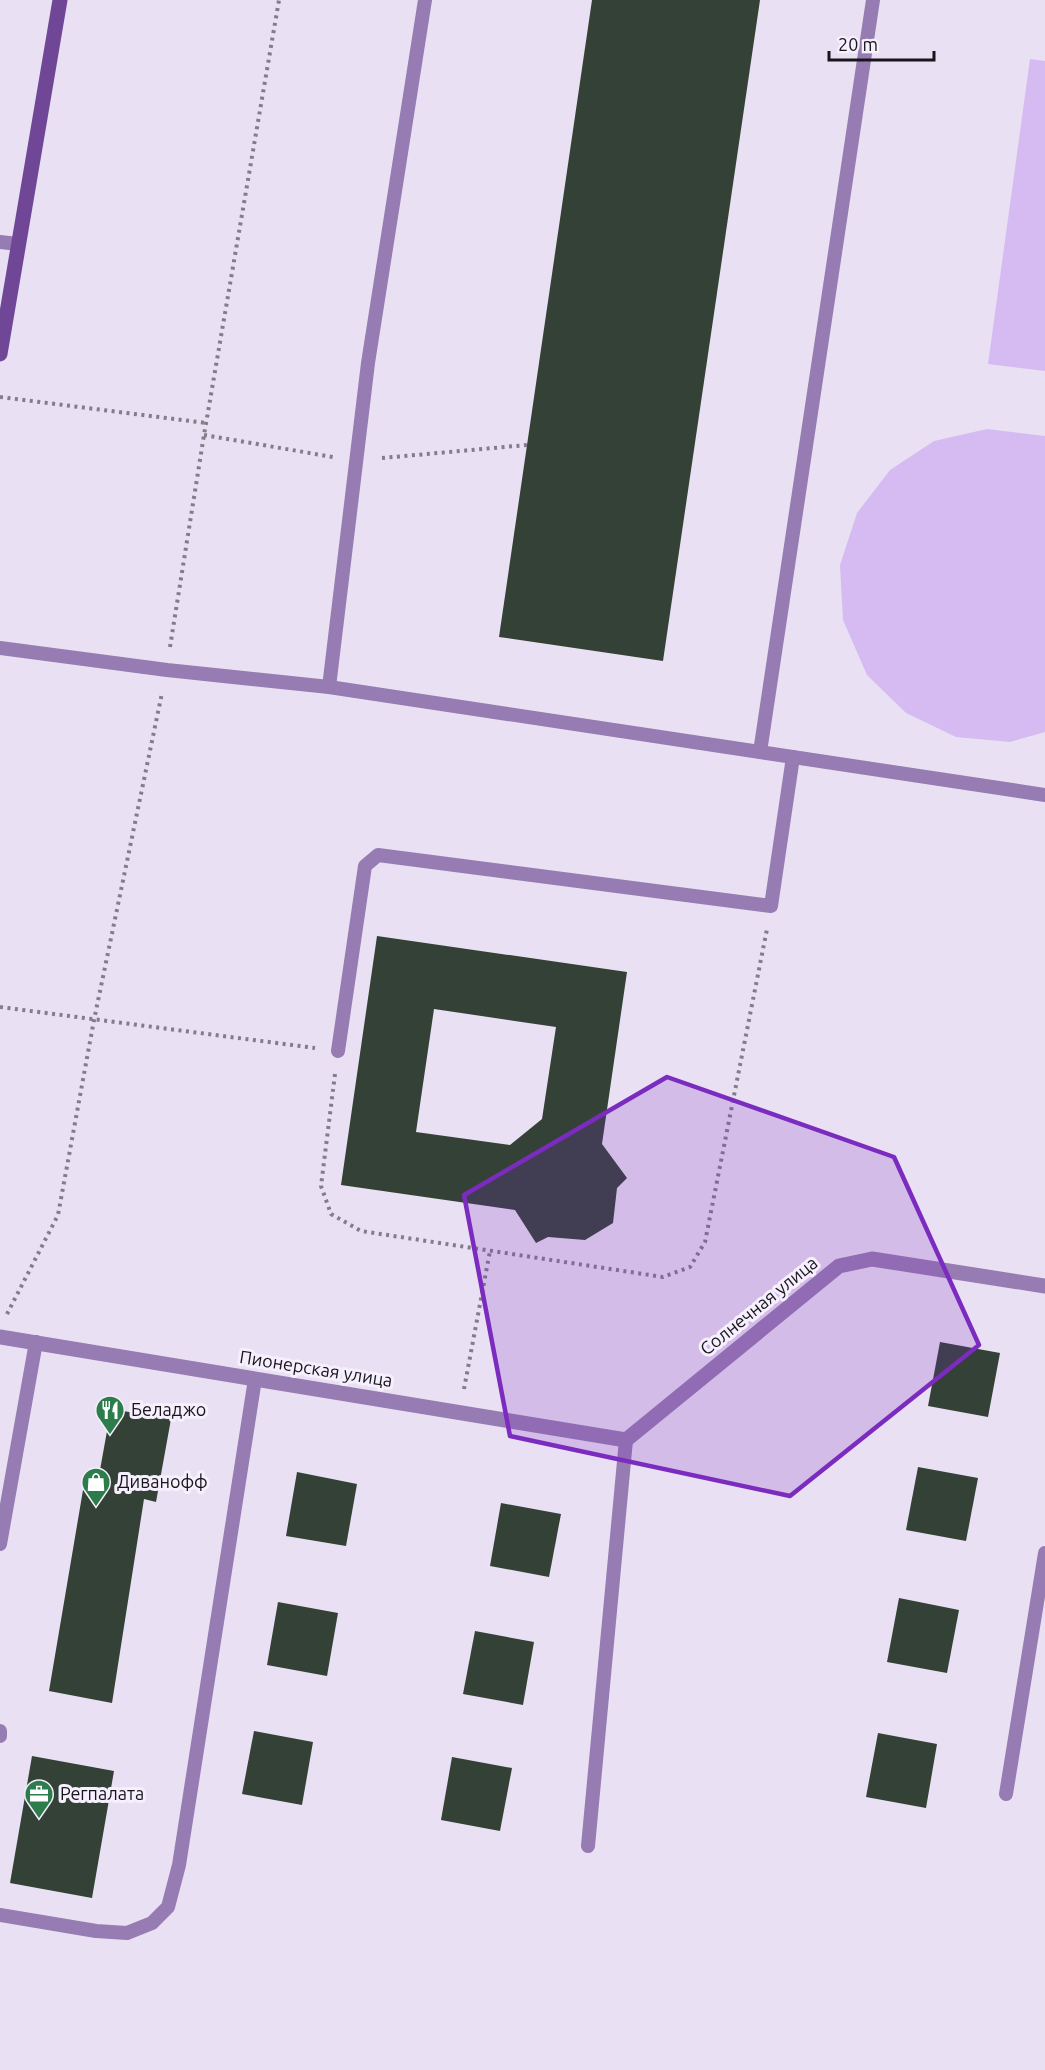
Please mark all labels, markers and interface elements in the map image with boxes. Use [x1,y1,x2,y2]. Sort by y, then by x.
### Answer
scale bar [829,24,934,62]
text: 20 m [838,34,878,54]
street label: Солнечная улица [696,1252,821,1359]
street label: Пионерская улица [238,1346,394,1390]
restaurant icon: Беладжо [94,1394,126,1436]
place label: Беладжо [131,1399,206,1419]
shop icon: Диванофф [80,1466,112,1508]
place label: Диванофф [117,1471,208,1491]
office icon: Регпалата [23,1778,55,1820]
place label: Регпалата [60,1783,144,1803]

